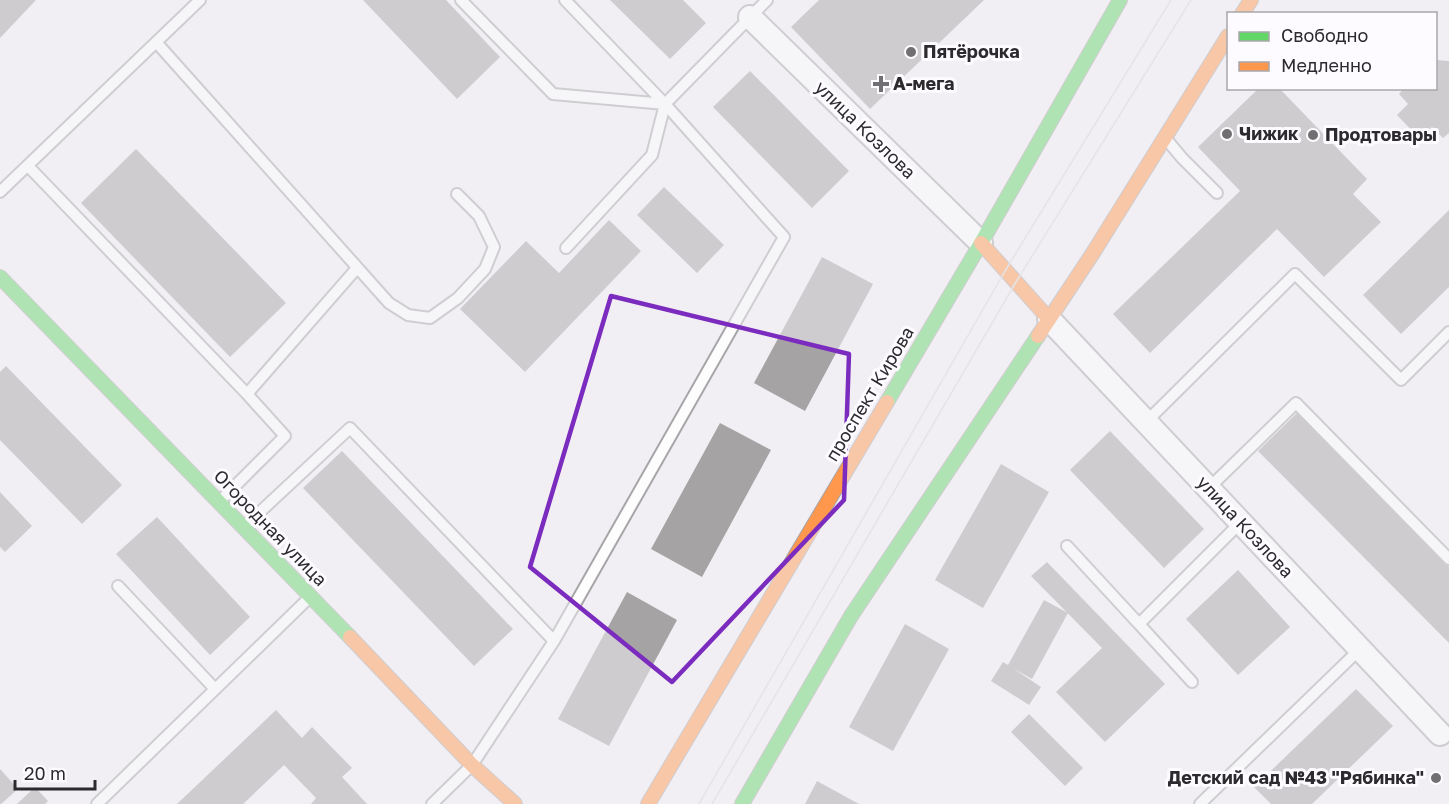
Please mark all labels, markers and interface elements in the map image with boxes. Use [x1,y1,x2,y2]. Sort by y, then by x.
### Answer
legend [1227,12,1437,90]
text: Свободно [1281,24,1368,46]
place label: Пятёрочка [923,40,1020,62]
marker: Пятёрочка [904,45,918,59]
text: Медленно [1281,54,1372,76]
place label: А-мега [893,72,954,94]
street label: улица Козлова [811,76,921,183]
marker: А-мега [874,77,888,91]
place label: Чижик [1239,122,1299,144]
place label: Продтовары [1325,123,1437,145]
marker: Чижик [1220,127,1234,141]
marker: Продтовары [1306,128,1320,142]
street label: проспект Кирова [820,322,918,465]
street label: Огородная улица [210,464,332,590]
street label: улица Козлова [1193,471,1299,582]
scale bar [15,753,94,791]
text: 20 m [24,762,66,784]
place label: Детский сад №43 "Рябинка" [1168,766,1424,788]
marker: Детский сад №43 "Рябинка" [1429,771,1443,785]

